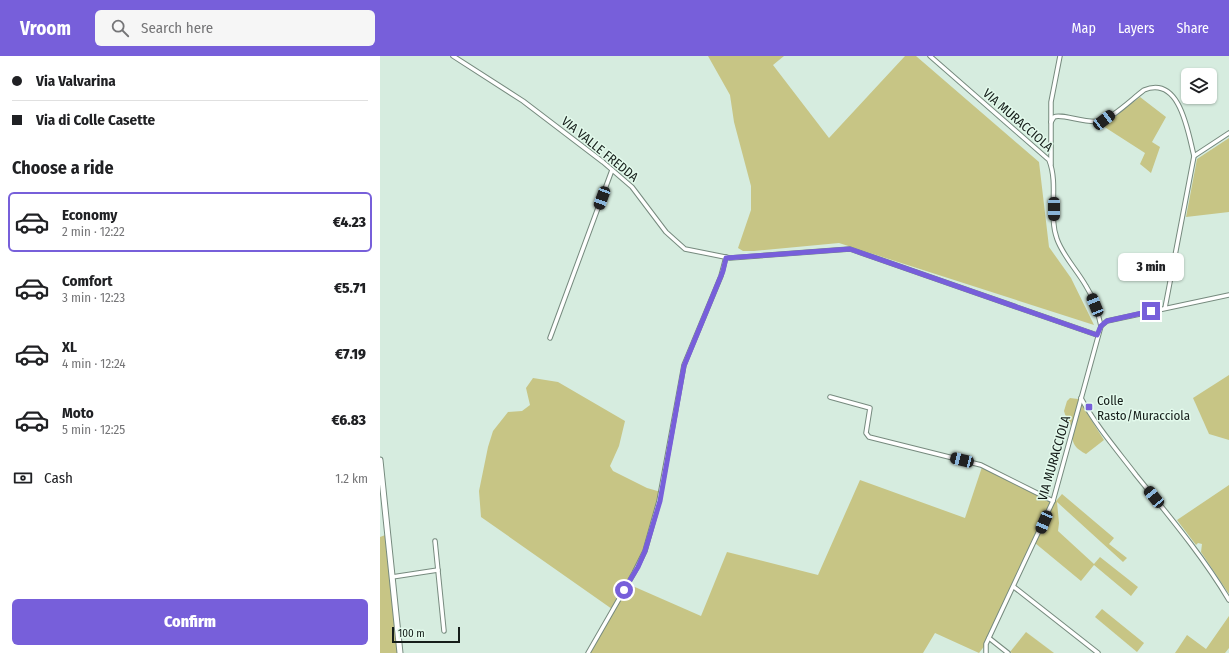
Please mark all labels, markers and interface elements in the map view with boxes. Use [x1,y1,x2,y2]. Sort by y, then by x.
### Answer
search box [95,10,375,46]
text: Vroom [20,17,71,40]
icon: search [109,17,131,39]
text: Search here [141,19,213,37]
text: Map [1072,20,1096,37]
text: Layers [1118,20,1154,37]
text: Share [1176,20,1209,37]
map controls [1181,68,1217,104]
button: layers [1181,68,1217,104]
text: Via Valvarina [36,72,116,90]
street label: VIA MURACCIOLA [980,86,1056,155]
car [1091,108,1117,132]
text: Via di Colle Casette [36,111,155,129]
street label: VIA VALLE FREDDA [559,113,642,185]
text: Choose a ride [12,157,114,179]
car [592,185,612,211]
car [1048,197,1060,221]
icon: car [14,204,50,240]
text: Economy [62,206,117,224]
text: €4.23 [333,213,366,231]
text: 2 min · 12:22 [62,224,125,239]
callout: 3 min [1118,253,1184,281]
text: 3 min [1137,259,1165,274]
icon: car [14,270,50,306]
text: Comfort [62,272,113,290]
text: €5.71 [334,279,366,297]
text: 3 min · 12:23 [62,290,125,305]
car [1085,292,1105,318]
route end [1142,302,1160,320]
icon: car [14,336,50,372]
text: XL [62,338,77,356]
text: €7.19 [335,345,366,363]
text: 4 min · 12:24 [62,356,126,371]
place label: Colle Rasto/Muracciola [1097,393,1190,423]
icon: car [14,402,50,438]
marker: Colle Rasto/Muracciola [1084,402,1094,412]
text: Moto [62,404,94,422]
text: €6.83 [331,411,366,429]
street label: VIA MURACCIOLA [1035,414,1073,502]
text: 5 min · 12:25 [62,422,125,437]
car [949,451,975,469]
icon: cash [12,467,34,489]
text: Cash [44,469,73,487]
text: 1.2 km [335,471,368,486]
car [1142,484,1166,510]
car [1034,509,1054,535]
route start [615,581,633,599]
button: Confirm [12,599,368,645]
scale bar [392,625,460,644]
text: 100 m [398,627,425,640]

